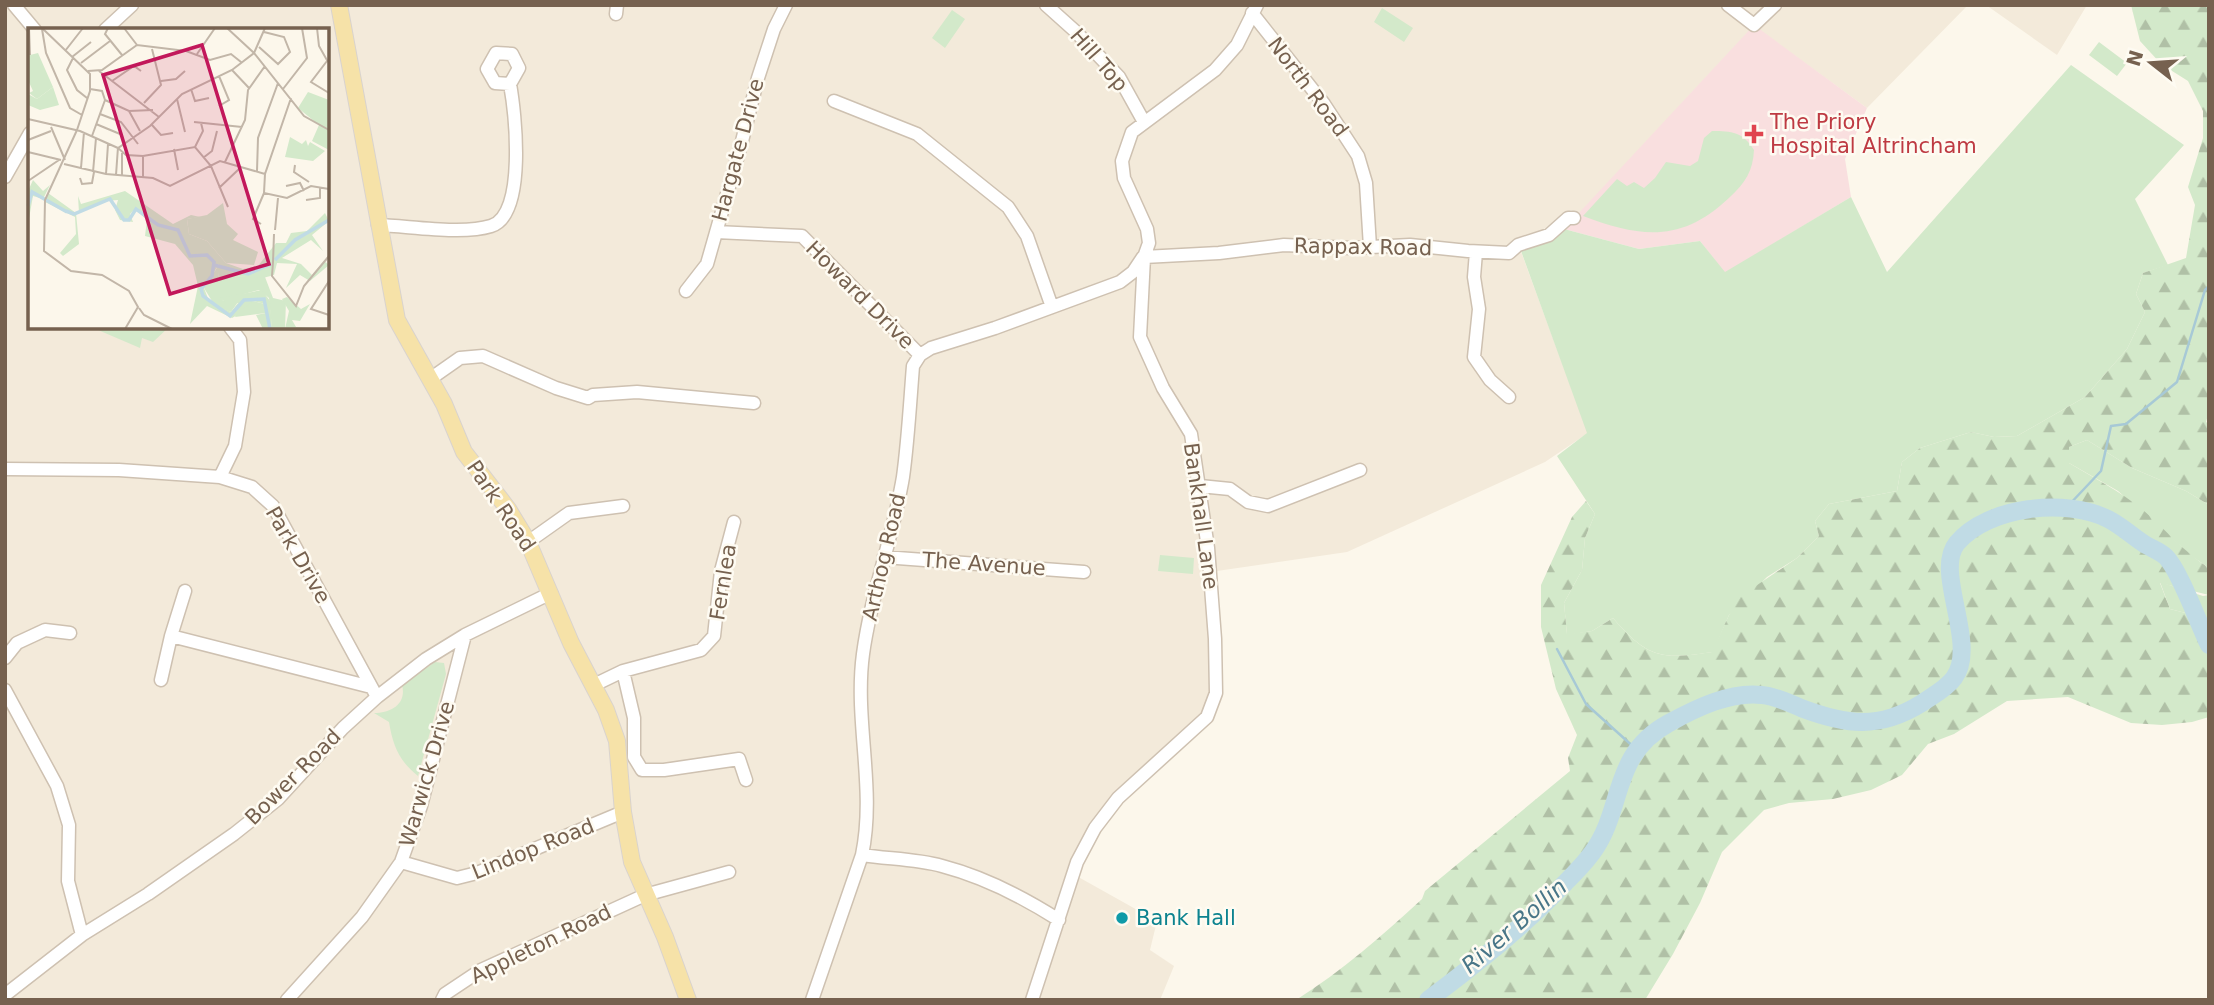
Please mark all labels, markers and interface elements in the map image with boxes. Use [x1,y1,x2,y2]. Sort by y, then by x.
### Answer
street label: Hill Top [1065,24,1133,96]
inset map [28,28,329,329]
north arrow [2116,28,2186,98]
street label: North Road [1263,33,1353,141]
text: N [2122,47,2148,69]
street label: Hargate Drive [707,76,769,224]
place label: The Priory Hospital Altrincham [1769,110,1977,158]
marker: The Priory Hospital Altrincham [1744,124,1764,144]
street label: Rappax Road [1294,234,1432,260]
street label: Howard Drive [801,236,919,354]
street label: Bankhall Lane [1179,441,1223,591]
street label: Park Road [462,456,540,556]
street label: Arthog Road [858,491,910,623]
street label: Park Drive [261,502,335,608]
street label: Fernlea [705,542,741,622]
street label: The Avenue [920,548,1047,580]
street label: Warwick Drive [395,698,459,850]
street label: Bower Road [240,724,346,830]
street label: Lindop Road [468,814,598,884]
water label: River Bollin [1456,873,1572,979]
street label: Appleton Road [467,900,615,988]
place label: Bank Hall [1136,906,1236,930]
marker: Bank Hall [1114,910,1130,926]

